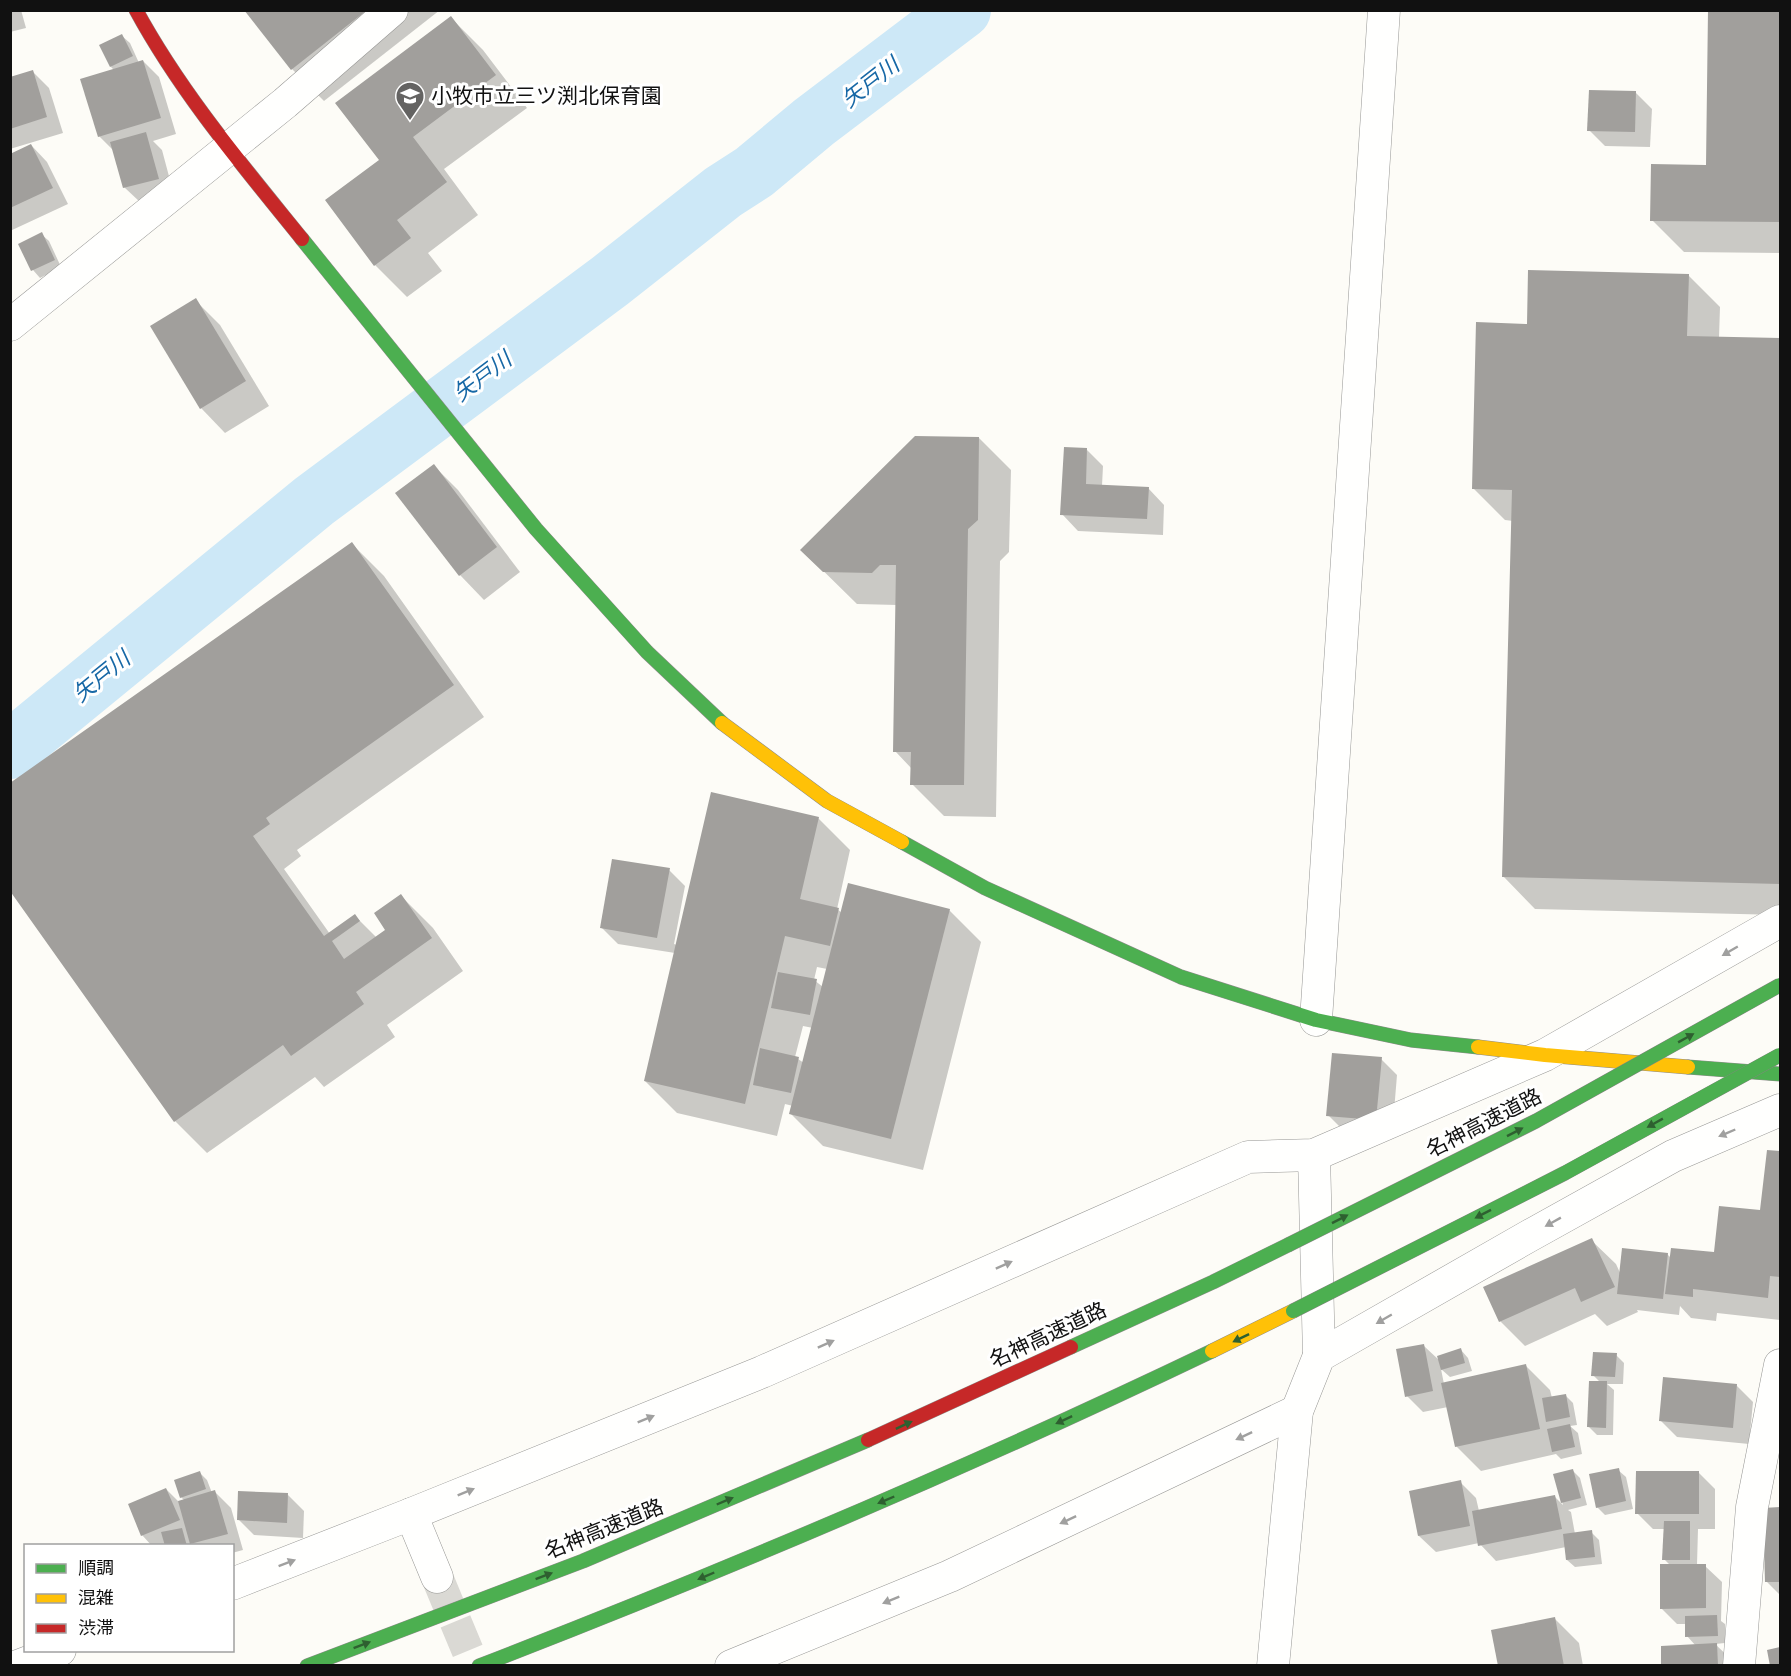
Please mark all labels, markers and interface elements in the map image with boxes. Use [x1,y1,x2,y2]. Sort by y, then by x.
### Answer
water label: 矢戸川 [835,49,906,113]
school or university icon: 小牧市立三ツ渕北保育園 [394,80,426,122]
place label: 小牧市立三ツ渕北保育園 [431,81,662,109]
water label: 矢戸川 [447,343,518,407]
water label: 矢戸川 [66,642,137,708]
one-way arrow [1722,945,1738,956]
one-way arrow [1678,1033,1695,1043]
street label: 名神高速道路 [1421,1081,1546,1163]
one-way arrow [1647,1118,1664,1128]
one-way arrow [1506,1127,1523,1136]
one-way arrow [1718,1129,1735,1138]
one-way arrow [1474,1209,1492,1219]
one-way arrow [1332,1214,1349,1224]
one-way arrow [1544,1217,1561,1227]
one-way arrow [996,1260,1013,1269]
street label: 名神高速道路 [985,1295,1111,1373]
one-way arrow [1376,1313,1392,1324]
one-way arrow [1232,1333,1249,1342]
one-way arrow [818,1339,835,1348]
one-way arrow [638,1414,656,1424]
one-way arrow [1055,1415,1072,1424]
one-way arrow [895,1420,912,1429]
one-way arrow [1236,1432,1253,1441]
one-way arrow [457,1487,475,1497]
street label: 名神高速道路 [540,1491,667,1565]
one-way arrow [877,1495,895,1505]
one-way arrow [716,1496,734,1506]
one-way arrow [1060,1515,1077,1524]
legend [24,1544,234,1652]
text: 順調 [78,1555,114,1579]
one-way arrow [278,1558,296,1567]
one-way arrow [536,1571,554,1581]
one-way arrow [698,1571,715,1580]
text: 混雑 [78,1585,114,1609]
one-way arrow [881,1595,899,1605]
text: 渋滞 [78,1615,114,1639]
one-way arrow [353,1640,371,1649]

